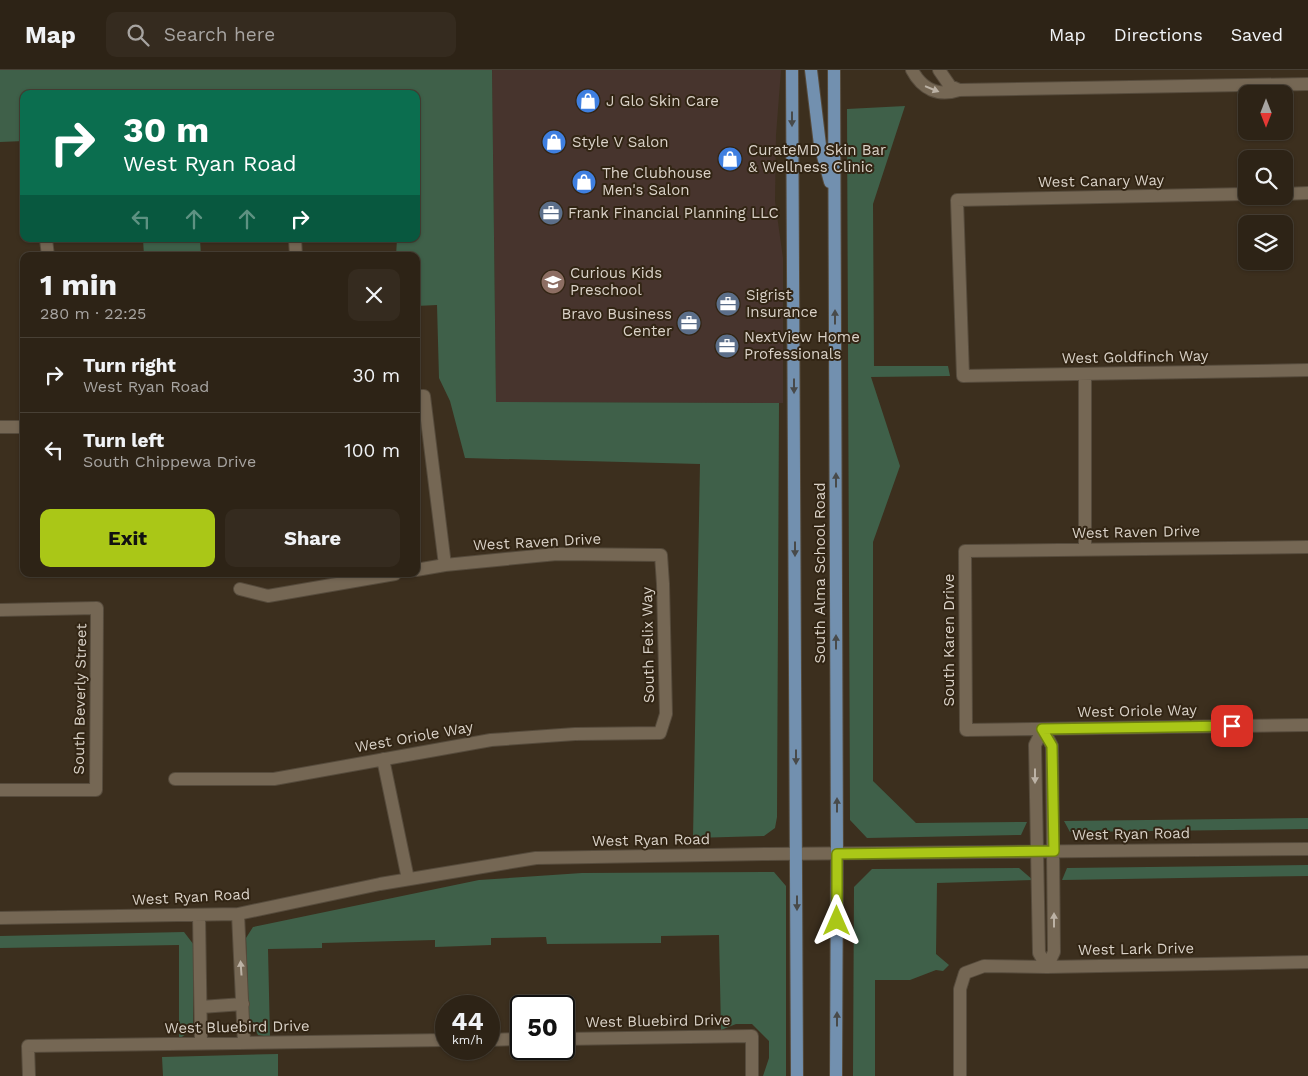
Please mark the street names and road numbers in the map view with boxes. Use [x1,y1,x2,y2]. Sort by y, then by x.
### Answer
street label: West Canary Way [1038,171,1165,191]
street label: West Goldfinch Way [1061,347,1209,367]
street label: South Alma School Road [811,482,829,664]
street label: West Raven Drive [1072,522,1200,542]
street label: West Raven Drive [472,530,602,554]
street label: South Karen Drive [940,574,958,706]
street label: South Felix Way [638,587,658,703]
street label: South Beverly Street [70,623,90,775]
street label: West Oriole Way [1077,701,1197,721]
street label: West Oriole Way [353,718,475,756]
street label: West Ryan Road [1072,824,1190,844]
street label: West Ryan Road [592,830,710,850]
street label: West Ryan Road [131,885,251,909]
street label: West Lark Drive [1078,939,1194,959]
street label: West Bluebird Drive [585,1011,731,1031]
street label: West Bluebird Drive [164,1017,310,1037]

